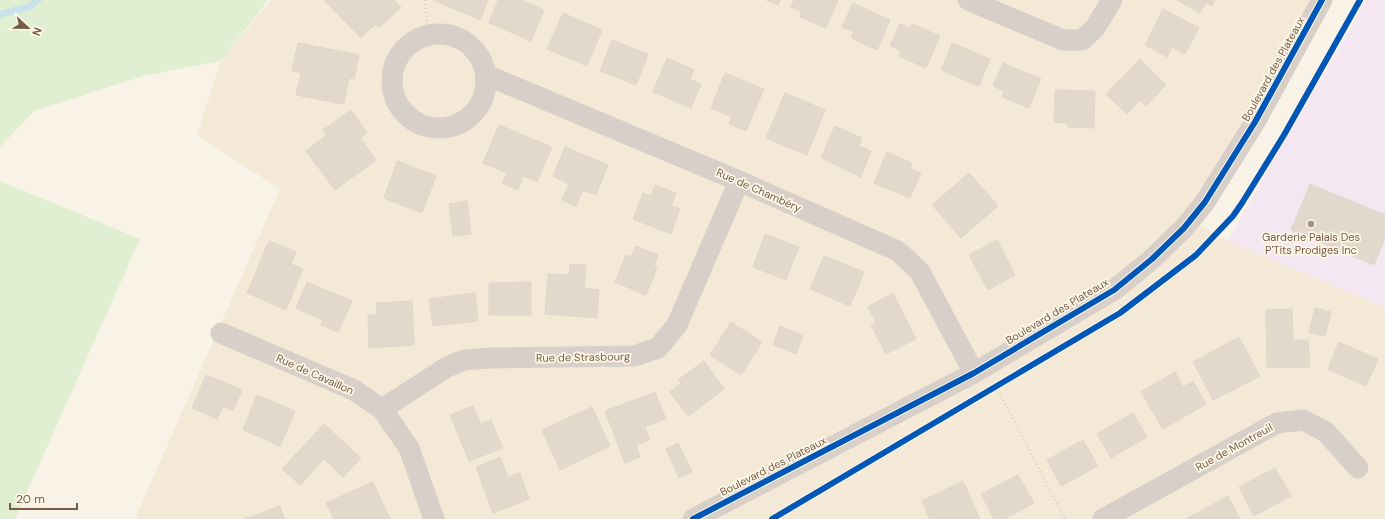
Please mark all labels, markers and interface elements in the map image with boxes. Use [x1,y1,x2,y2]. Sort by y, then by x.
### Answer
north arrow [8,8,48,48]
street label: Boulevard des Plateaux [1238,14,1308,124]
text: N [29,25,45,38]
street label: Rue de Chambéry [714,165,804,215]
marker: Garderie Palais Des P'Tits Prodiges Inc [1306,219,1316,229]
place label: Garderie Palais Des P'Tits Prodiges Inc [1262,230,1360,257]
street label: Boulevard des Plateaux [1003,274,1111,347]
street label: Rue de Strasbourg [536,349,630,365]
street label: Rue de Cavaillon [274,351,356,397]
street label: Rue de Montreuil [1193,420,1275,474]
street label: Boulevard des Plateaux [717,433,829,499]
scale bar [10,485,77,511]
text: 20 m [16,491,45,507]

